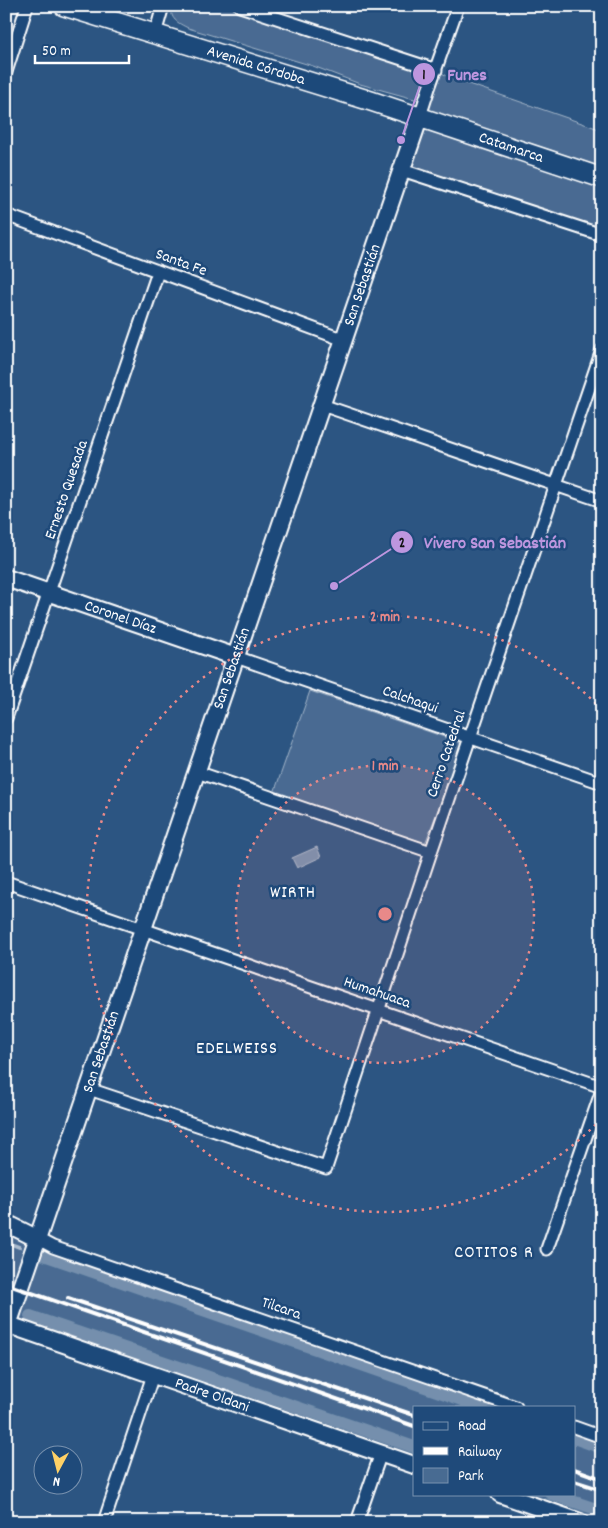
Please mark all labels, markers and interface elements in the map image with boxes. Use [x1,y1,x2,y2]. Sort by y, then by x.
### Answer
scale bar [35,32,129,64]
street label: Avenida Córdoba [204,39,308,92]
text: 50 m [42,41,71,63]
callout: Funes [412,58,496,91]
text: Funes [447,64,487,89]
text: 1 [422,65,426,87]
street label: Catamarca [476,126,547,169]
street label: San Sebastián [338,241,387,329]
street label: Santa Fe [152,243,210,283]
street label: Ernesto Quesada [39,437,95,543]
callout: Vivero San Sebastián [389,525,576,558]
text: Vivero San Sebastián [424,532,566,557]
text: 2 [399,533,405,555]
street label: Coronel Díaz [81,594,160,640]
text: 2 min [370,607,400,629]
street label: San Sebastián [207,624,256,712]
street label: Calchaqui [379,680,441,720]
street label: Cerro Catedral [421,707,473,801]
text: 1 min [372,756,398,778]
district label: WIRTH [270,881,316,906]
centre of rings [376,905,394,923]
street label: Humahuaca [341,971,414,1015]
street label: San Sebastián [77,1008,126,1096]
district label: EDELWEISS [196,1037,278,1062]
district label: COTITOS R [454,1241,534,1266]
street label: Tilcara [258,1292,304,1327]
street label: Padre Oldani [172,1372,252,1419]
legend [413,1406,576,1496]
text: Road [458,1416,486,1438]
text: Railway [458,1442,502,1464]
north arrow [32,1446,82,1496]
text: Park [458,1466,484,1488]
text: N [52,1471,61,1491]

